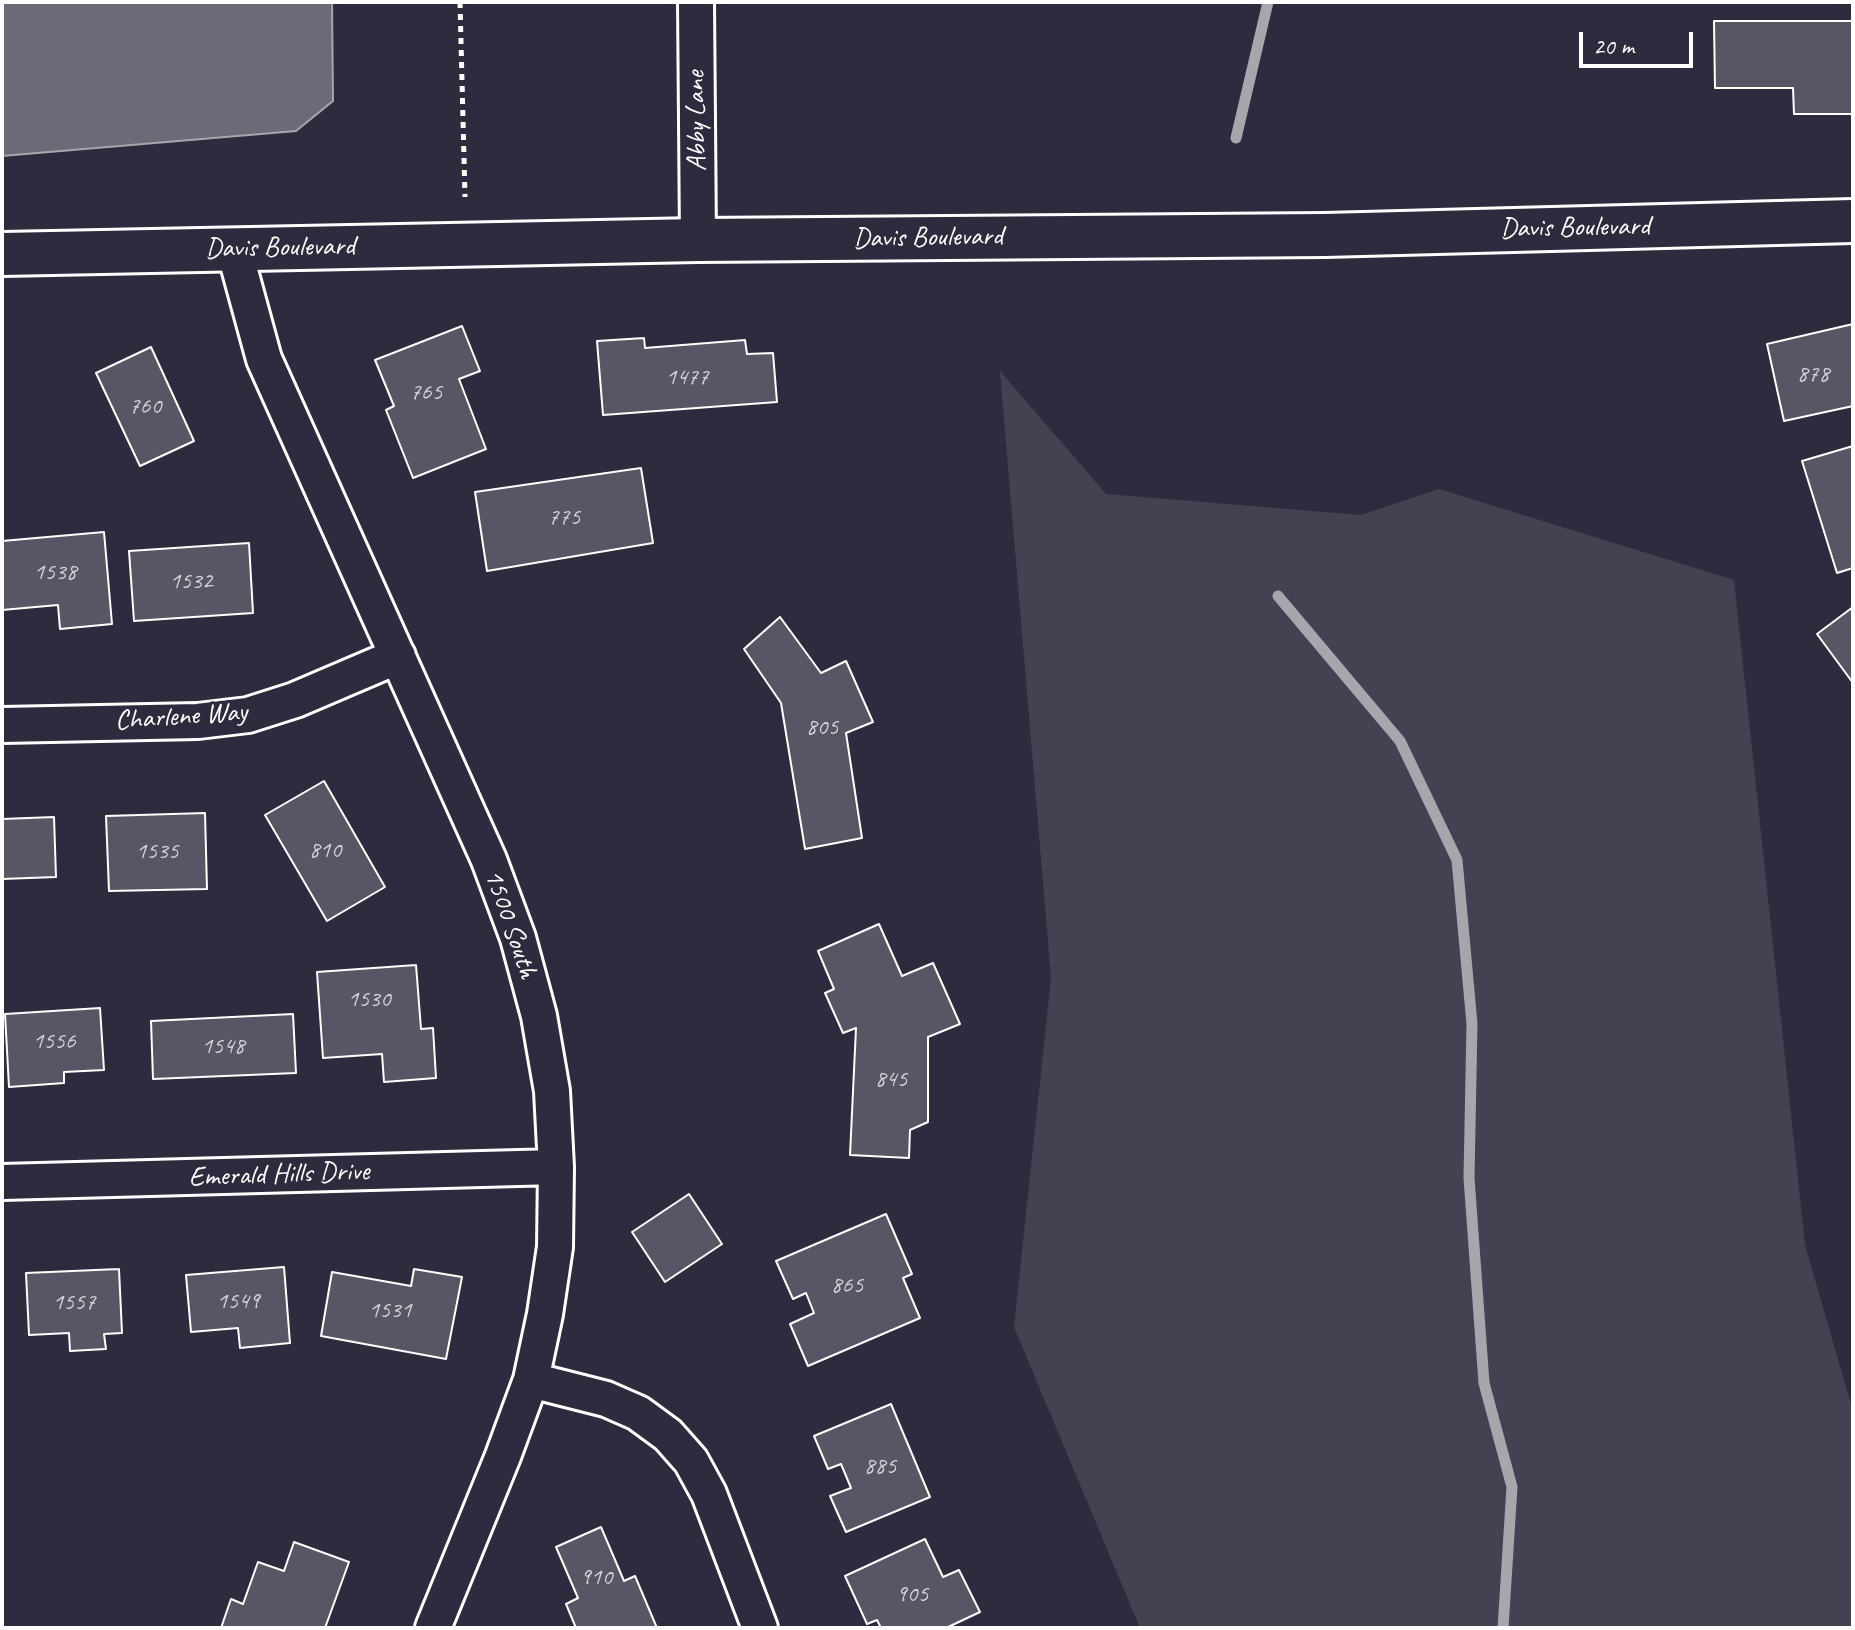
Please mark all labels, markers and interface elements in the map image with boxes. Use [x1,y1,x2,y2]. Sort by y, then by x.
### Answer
scale bar [1583,16,1697,66]
text: 20 m [1593,31,1634,61]
street label: Abby Lane [679,70,715,172]
street label: Davis Boulevard [1500,210,1650,246]
street label: Davis Boulevard [853,220,1003,256]
street label: Davis Boulevard [205,230,355,266]
house number: 878 [1797,361,1829,389]
house number: 1477 [665,364,709,392]
house number: 765 [410,379,442,407]
house number: 760 [129,393,161,421]
house number: 775 [548,504,580,532]
house number: 1538 [33,559,77,587]
house number: 1532 [169,568,213,596]
street label: Charlene Way [114,696,248,738]
house number: 805 [806,714,838,742]
house number: 810 [309,837,341,865]
house number: 1535 [135,838,179,866]
street label: 1500 South [476,865,544,983]
house number: 1530 [347,986,391,1014]
house number: 1556 [32,1028,76,1056]
house number: 1548 [201,1033,245,1061]
house number: 845 [875,1066,907,1094]
street label: Emerald Hills Drive [188,1155,370,1195]
house number: 865 [831,1272,863,1300]
house number: 1549 [216,1288,260,1316]
house number: 1557 [52,1289,96,1317]
house number: 1531 [368,1297,412,1325]
house number: 885 [864,1453,896,1481]
house number: 910 [580,1564,612,1592]
house number: 905 [896,1581,928,1609]

